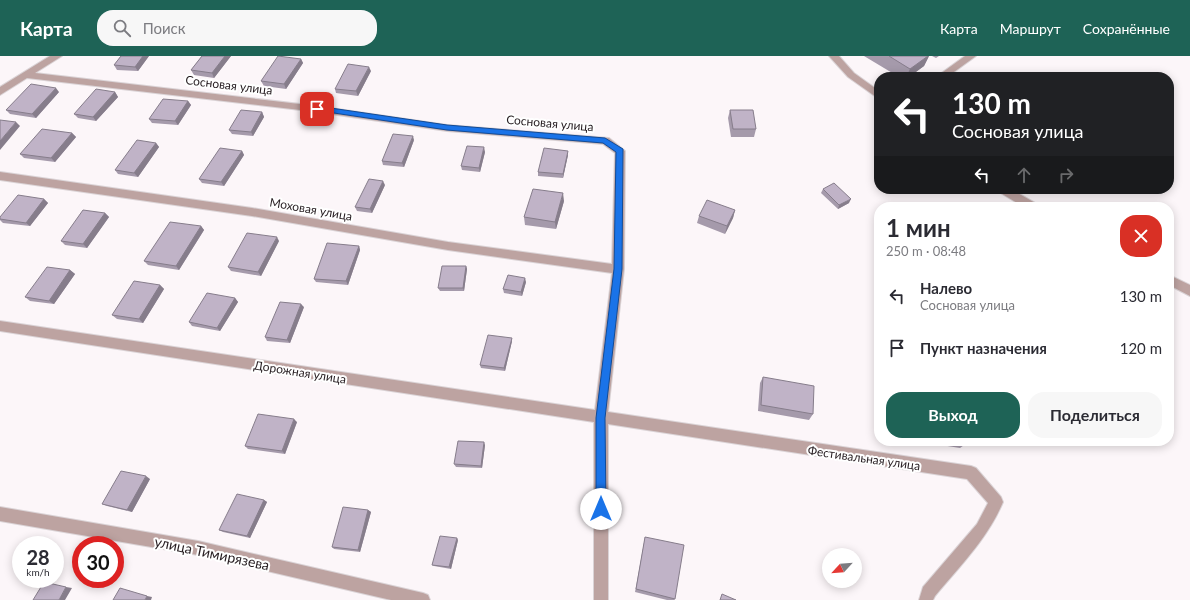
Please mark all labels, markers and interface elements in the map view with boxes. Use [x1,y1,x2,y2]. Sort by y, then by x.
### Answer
search box [97,10,377,46]
text: Карта [20,17,73,40]
icon: search [111,17,133,39]
text: Поиск [143,19,186,37]
text: Карта [940,20,978,37]
text: Маршрут [1000,20,1061,37]
text: Сохранённые [1083,20,1170,37]
street label: Сосновая улица [185,72,273,98]
text: 130 m [952,86,1031,120]
icon: left [886,88,938,140]
pin [300,92,334,126]
icon: arrive [306,98,328,120]
street label: Сосновая улица [506,112,594,134]
text: Сосновая улица [952,120,1084,142]
icon: left [971,164,993,186]
icon: ahead [1013,164,1035,186]
icon: right [1055,164,1077,186]
street label: Моховая улица [268,194,354,224]
text: 1 мин [886,213,951,242]
button: close [1120,215,1162,257]
text: 250 m · 08:48 [886,243,966,259]
text: Налево [920,279,972,297]
icon: left [886,285,908,307]
text: 130 m [1120,287,1162,305]
text: Сосновая улица [920,297,1015,313]
icon: arrive [886,337,908,359]
text: Пункт назначения [920,339,1047,357]
text: 120 m [1120,339,1162,357]
street label: Дорожная улица [253,357,347,387]
button: Выход [886,392,1020,438]
button: Поделиться [1028,392,1162,438]
street label: Фестивальная улица [807,443,921,473]
position arrow [580,488,622,530]
street label: улица Тимирязева [153,533,271,573]
speed limit sign: 30 [72,536,124,588]
text: 28 [26,545,50,569]
north arrow [822,548,862,588]
map controls [822,548,862,588]
text: km/h [26,566,50,578]

